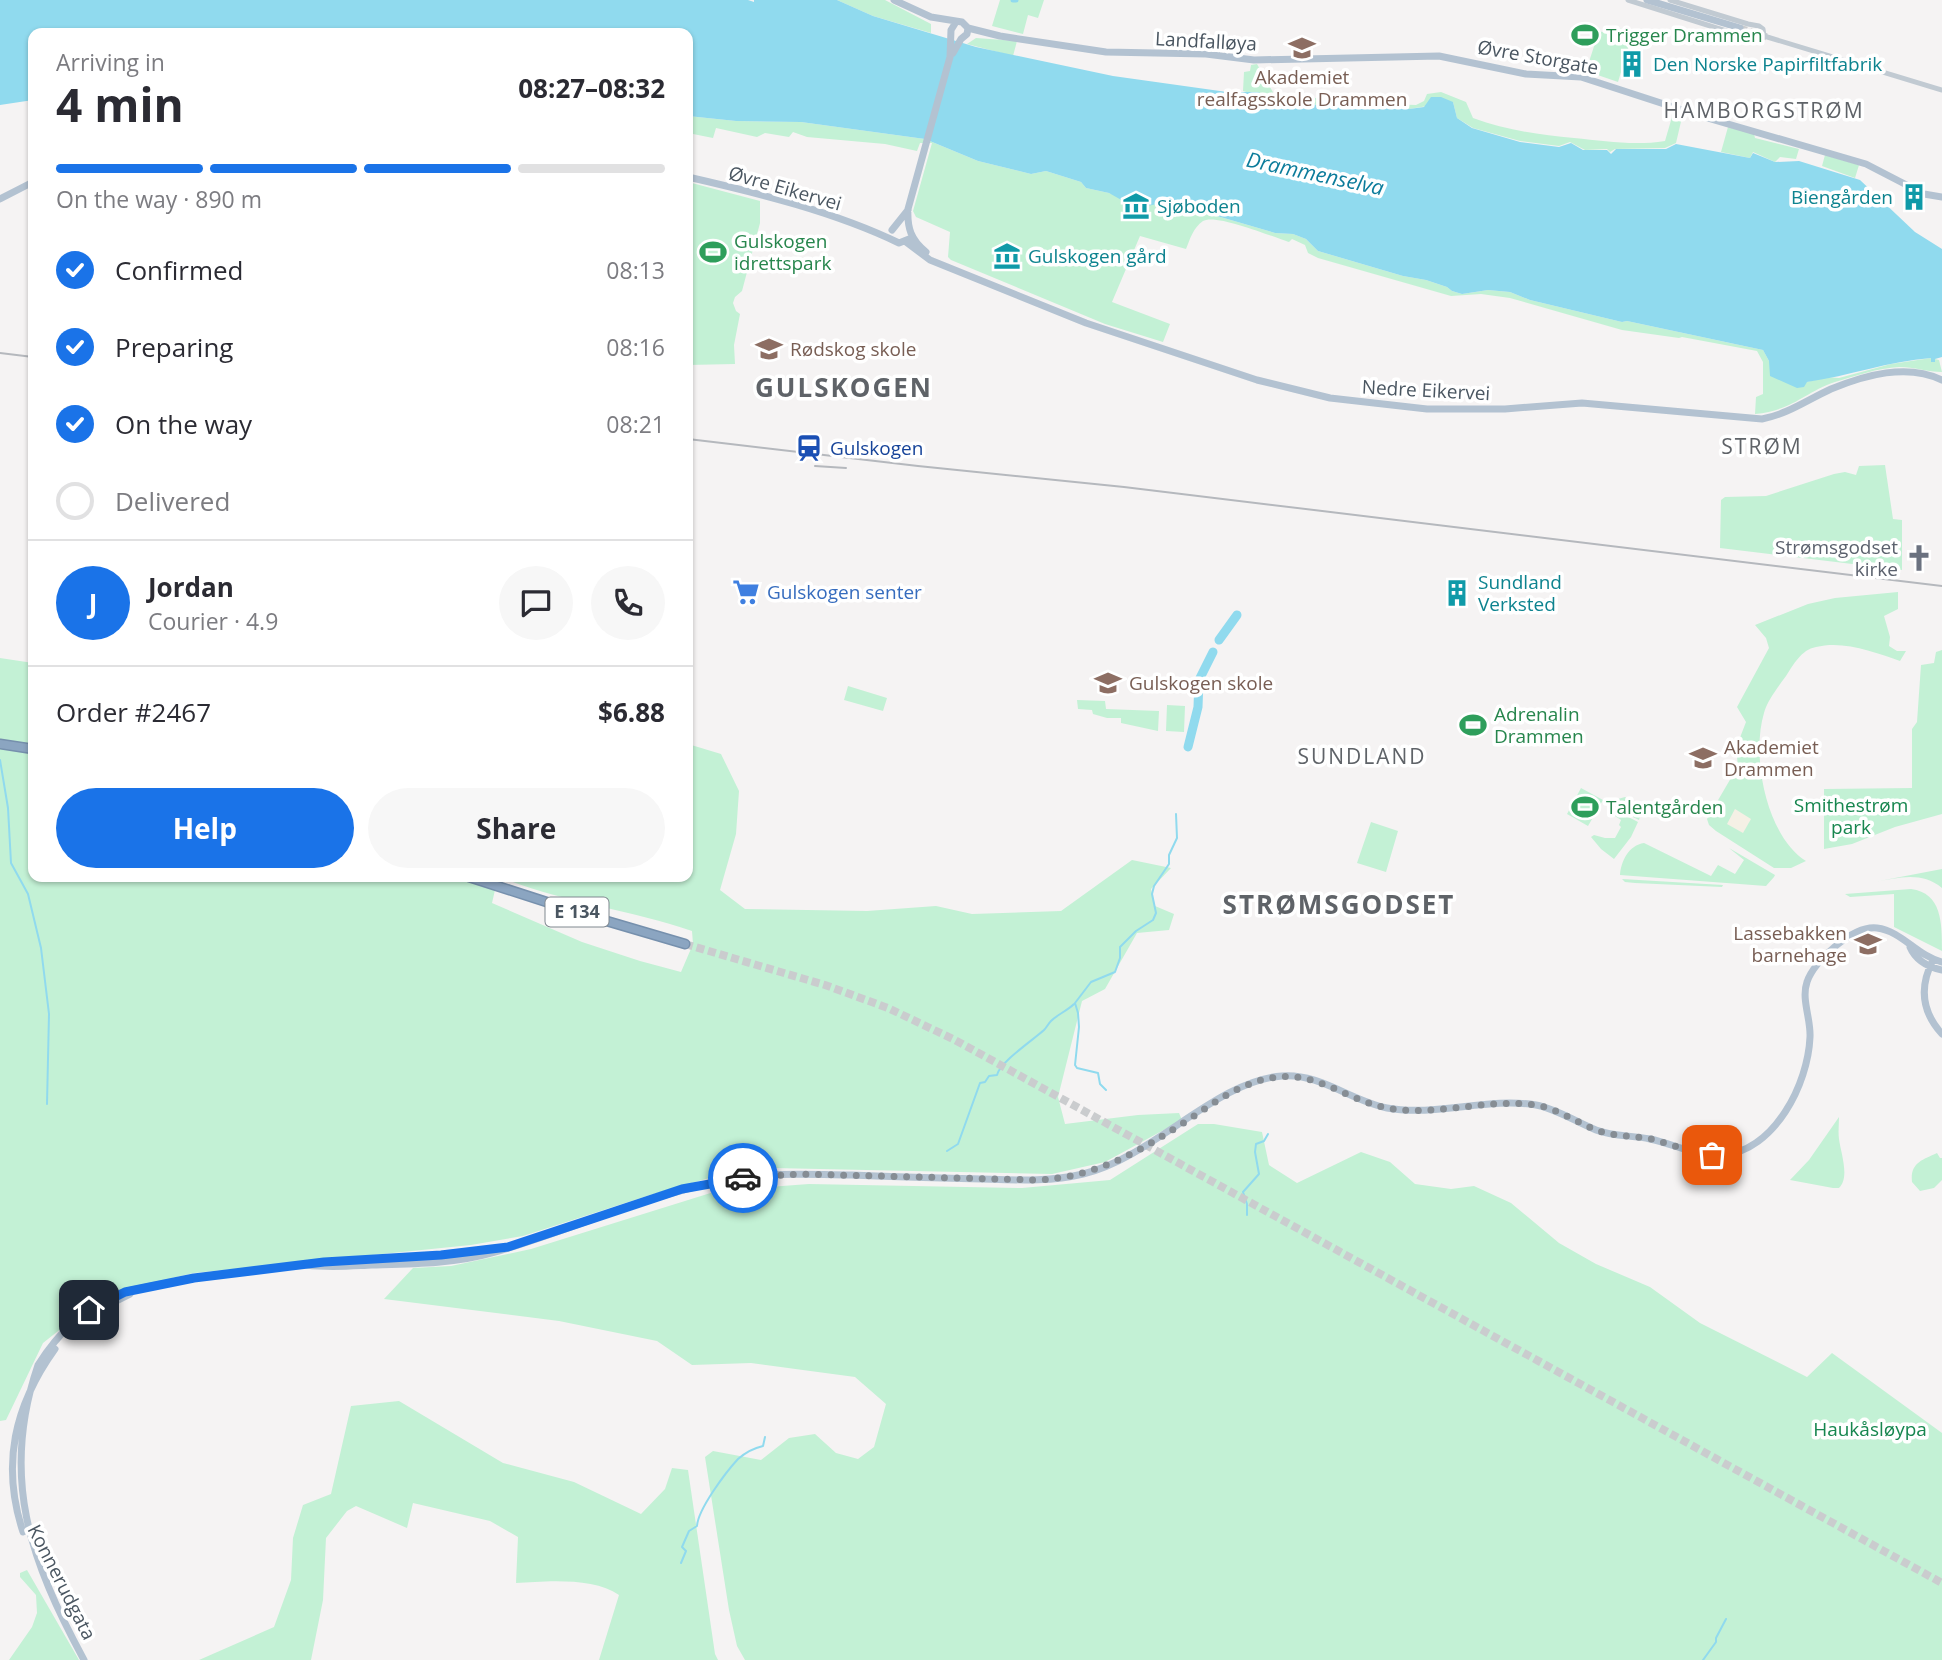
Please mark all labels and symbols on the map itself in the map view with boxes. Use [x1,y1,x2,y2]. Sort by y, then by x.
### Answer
sports icon: Trigger Drammen [1570,20,1600,50]
place label: Trigger Drammen [1606,22,1763,48]
street label: Landfalløya [1154,25,1258,57]
school or university icon: Akademiet realfagsskole Drammen [1287,33,1317,63]
street label: Øvre Storgate [1476,34,1600,80]
building icon: Den Norske Papirfiltfabrik [1617,49,1647,79]
place label: Den Norske Papirfiltfabrik [1653,51,1882,77]
place label: Akademiet realfagsskole Drammen [1197,64,1407,112]
district label: HAMBORGSTRØM [1663,96,1865,124]
water label: Drammenselva [1244,145,1387,201]
street label: Øvre Eikervei [725,159,845,217]
building icon: Biengården [1899,182,1929,212]
place label: Biengården [1791,184,1893,210]
museum icon: Sjøboden [1121,191,1151,221]
place label: Sjøboden [1157,193,1241,219]
place label: Gulskogen idrettspark [734,228,831,276]
sports icon: Gulskogen idrettspark [698,237,728,267]
museum icon: Gulskogen gård [992,241,1022,271]
place label: Gulskogen gård [1028,243,1167,269]
school or university icon: Rødskog skole [754,334,784,364]
place label: Rødskog skole [790,336,916,362]
district label: GULSKOGEN [755,369,933,405]
street label: Nedre Eikervei [1361,374,1491,406]
district label: STRØM [1721,432,1803,460]
station icon: Gulskogen [794,433,824,463]
place label: Gulskogen [830,435,923,461]
place label: Strømsgodset kirke [1775,534,1898,582]
church icon: Strømsgodset kirke [1904,543,1934,573]
place label: Sundland Verksted [1478,569,1562,617]
supermarket icon: Gulskogen senter [731,577,761,607]
building icon: Sundland Verksted [1442,578,1472,608]
place label: Gulskogen senter [767,579,922,605]
school or university icon: Gulskogen skole [1093,668,1123,698]
place label: Gulskogen skole [1129,670,1273,696]
place label: Adrenalin Drammen [1494,701,1584,749]
sports icon: Adrenalin Drammen [1458,710,1488,740]
place label: Akademiet Drammen [1724,734,1819,782]
district label: SUNDLAND [1297,742,1427,770]
school or university icon: Akademiet Drammen [1688,743,1718,773]
sports icon: Talentgården [1570,792,1600,822]
park label: Smithestrøm park [1794,792,1908,840]
place label: Talentgården [1606,794,1724,820]
district label: STRØMSGODSET [1223,886,1455,922]
road number: E 134 [546,897,608,926]
place label: Lassebakken barnehage [1733,920,1847,968]
school or university icon: Lassebakken barnehage [1853,929,1883,959]
pin [1682,1125,1742,1185]
courier [708,1143,778,1213]
pin [59,1280,119,1340]
park label: Haukåsløypa [1813,1416,1927,1442]
street label: Konnerudgata [22,1520,102,1644]

